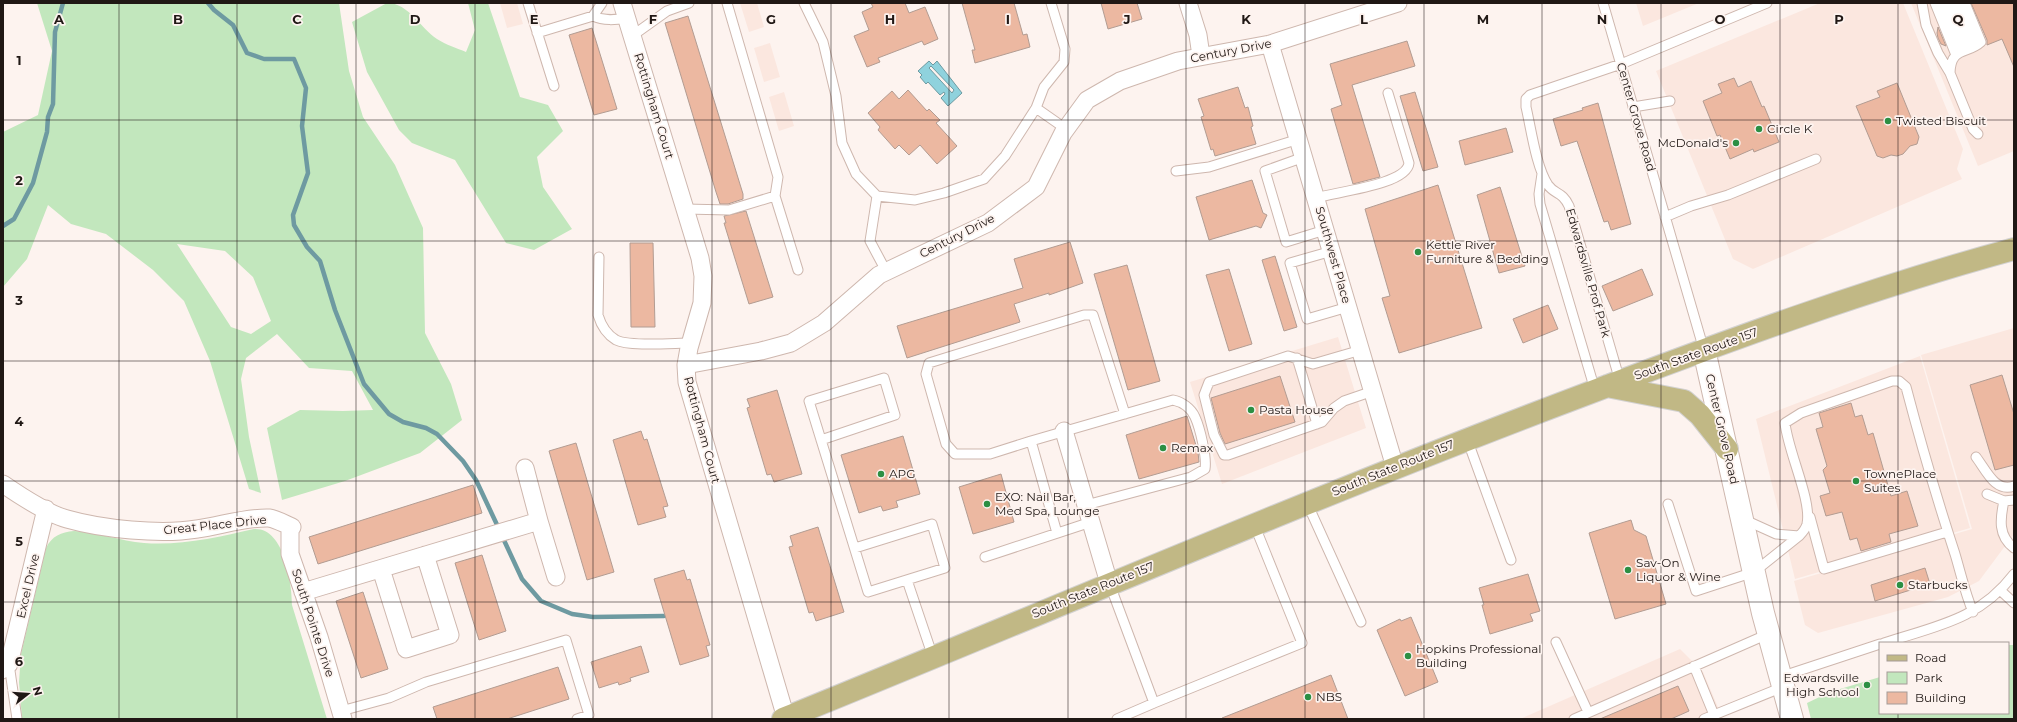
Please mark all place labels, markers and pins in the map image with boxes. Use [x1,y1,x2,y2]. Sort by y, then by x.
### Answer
place label: Twisted Biscuit [1896,113,1986,128]
marker: Twisted Biscuit [1883,116,1893,126]
place label: Circle K [1767,121,1813,136]
marker: Circle K [1754,124,1764,134]
place label: McDonald's [1658,135,1728,150]
marker: McDonald's [1731,138,1741,148]
place label: Kettle River Furniture & Bedding [1426,237,1549,266]
marker: Kettle River Furniture & Bedding [1413,247,1423,257]
place label: Pasta House [1259,402,1334,417]
marker: Pasta House [1246,405,1256,415]
place label: Remax [1171,440,1214,455]
marker: Remax [1158,443,1168,453]
place label: APG [889,466,916,481]
place label: TownePlace Suites [1864,466,1936,495]
marker: APG [876,469,886,479]
marker: TownePlace Suites [1851,476,1861,486]
place label: EXO: Nail Bar, Med Spa, Lounge [995,489,1099,518]
marker: EXO: Nail Bar, Med Spa, Lounge [982,499,992,509]
place label: Sav-On Liquor & Wine [1636,555,1721,584]
marker: Sav-On Liquor & Wine [1623,565,1633,575]
place label: Starbucks [1908,577,1968,592]
marker: Starbucks [1895,580,1905,590]
place label: Hopkins Professional Building [1416,641,1542,670]
marker: Hopkins Professional Building [1403,651,1413,661]
place label: Edwardsville High School [1784,670,1859,699]
marker: Edwardsville High School [1862,680,1872,690]
place label: NBS [1316,689,1342,704]
marker: NBS [1303,692,1313,702]

